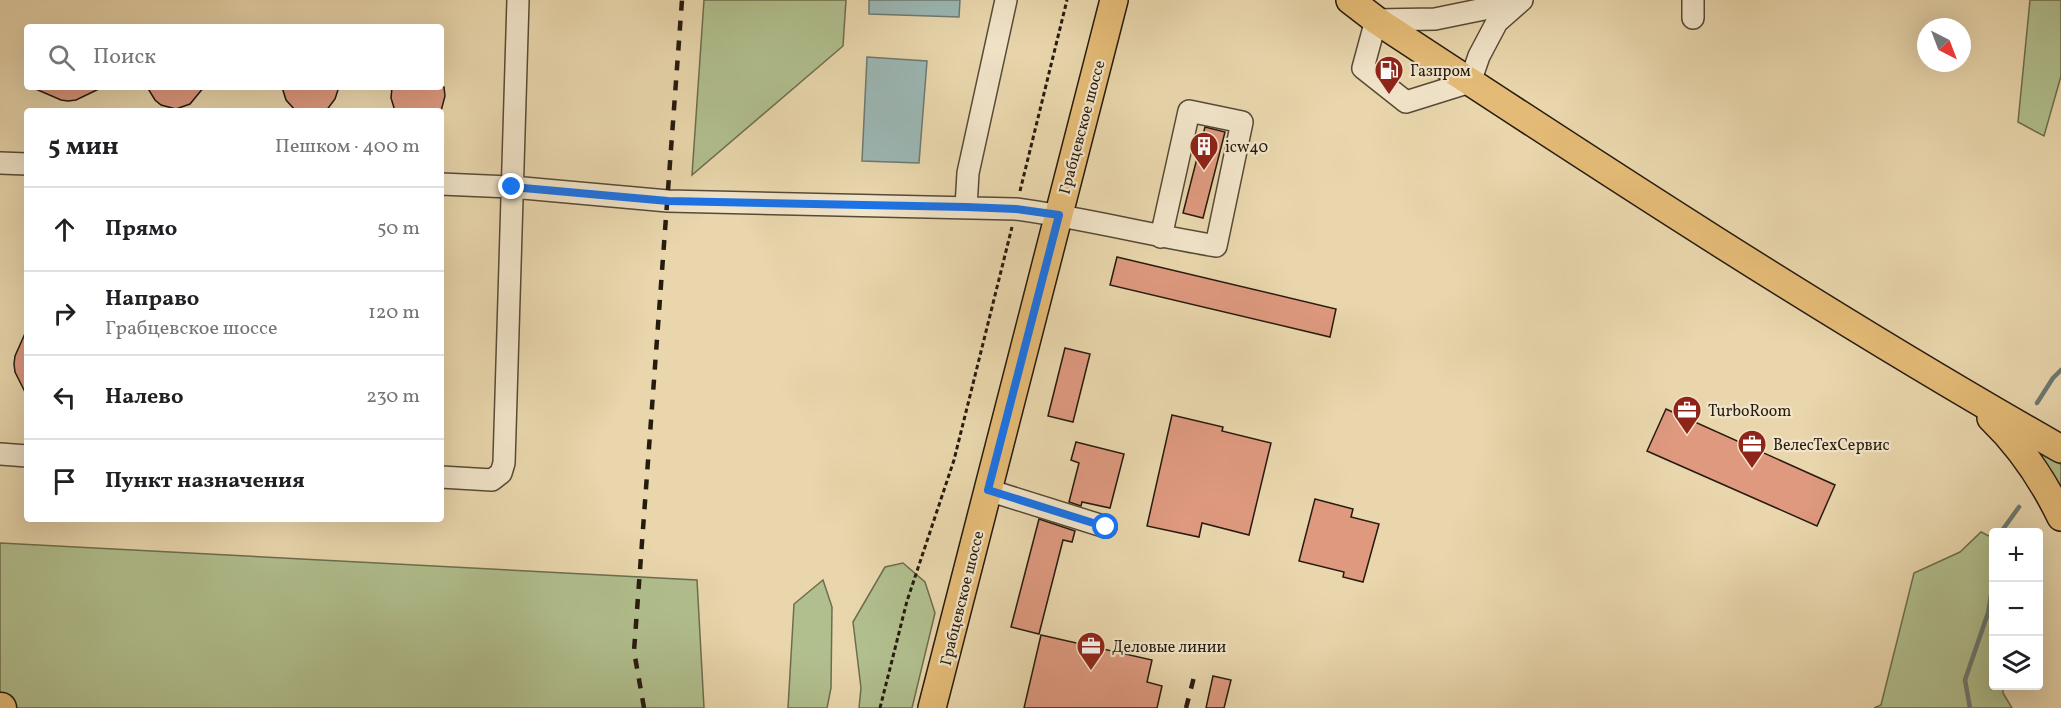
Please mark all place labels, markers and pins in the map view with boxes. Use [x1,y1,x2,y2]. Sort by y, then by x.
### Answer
fuel station icon: Газпром [1373,54,1405,96]
place label: Газпром [1410,61,1471,83]
building icon: icw40 [1188,130,1220,172]
place label: icw40 [1225,137,1268,159]
office icon: TurboRoom [1671,394,1703,436]
place label: TurboRoom [1708,401,1791,423]
office icon: ВелесТехСервис [1736,428,1768,470]
place label: ВелесТехСервис [1773,435,1890,457]
office icon: Деловые линии [1075,630,1107,672]
place label: Деловые линии [1112,637,1227,659]

